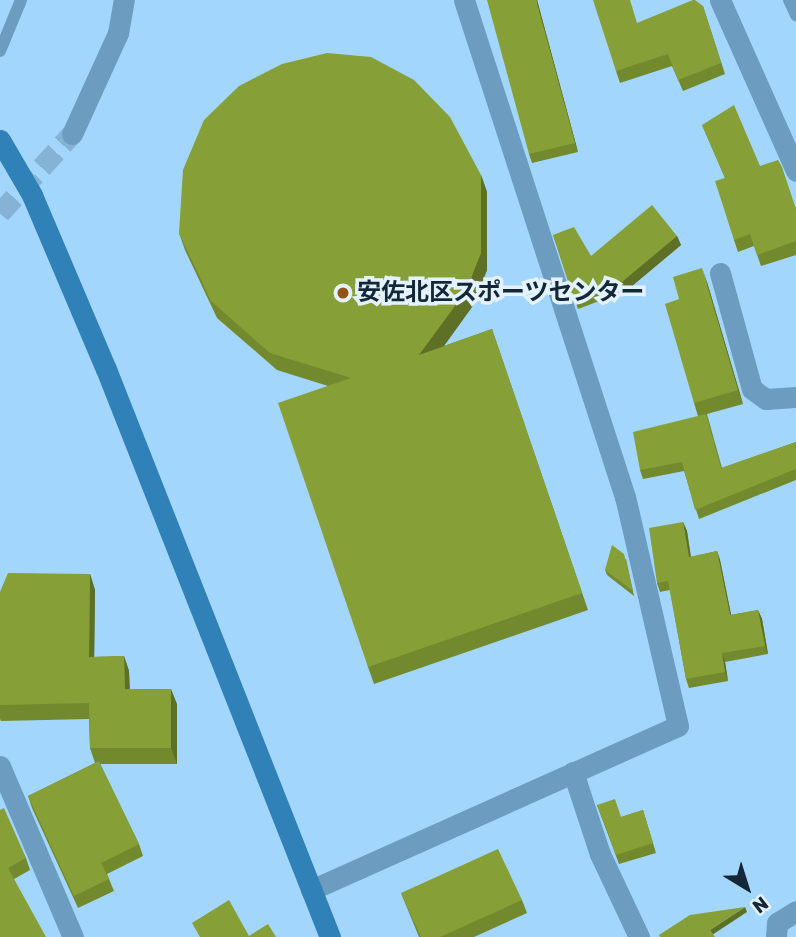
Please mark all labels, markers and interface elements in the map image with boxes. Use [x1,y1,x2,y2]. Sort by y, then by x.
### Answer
place label: 安佐北区スポーツセンター [357,279,645,307]
marker: 安佐北区スポーツセンター [335,285,351,301]
north arrow [712,853,782,923]
text: N [748,892,773,918]

